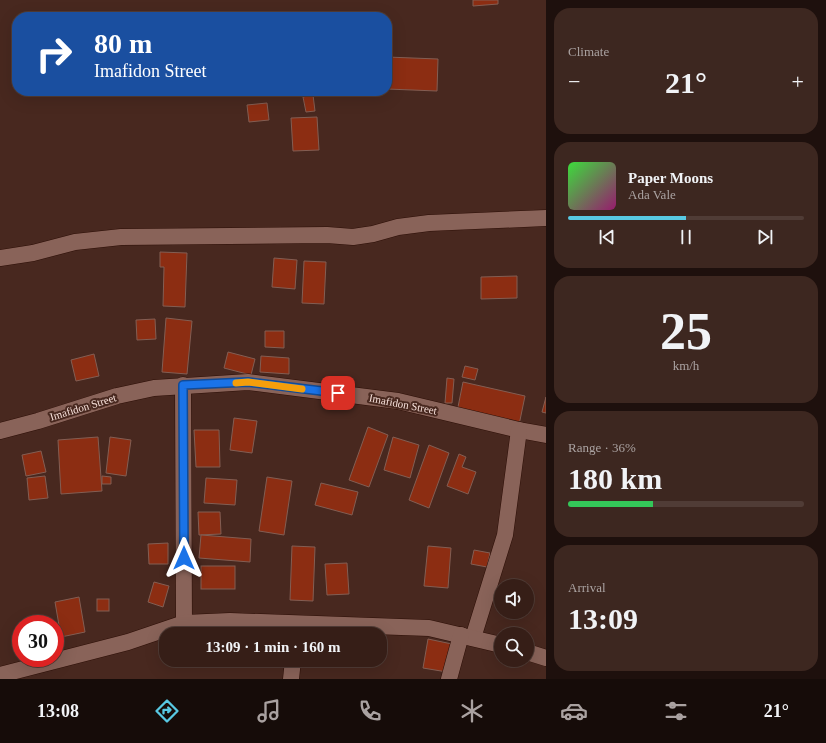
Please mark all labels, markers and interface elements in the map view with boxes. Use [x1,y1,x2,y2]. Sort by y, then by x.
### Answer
icon: right [28,28,80,80]
text: 80 m [94,28,152,59]
text: Climate [568,44,609,59]
text: Imafidon Street [94,61,206,81]
text: 21° [665,66,707,99]
text: − [568,69,580,94]
text: + [792,69,804,94]
text: Paper Moons [628,170,713,186]
text: Ada Vale [628,187,676,202]
icon: previous [596,226,618,248]
icon: pause [675,226,697,248]
icon: next [754,226,776,248]
text: 25 [660,303,712,360]
text: km/h [673,358,699,373]
pin [321,376,355,410]
icon: arrive [327,382,349,404]
street label: Imafidon Street [48,391,118,423]
street label: Imafidon Street [368,392,438,416]
text: Range · 36% [568,440,636,455]
text: 180 km [568,462,662,495]
position arrow [163,537,205,579]
map controls [494,579,534,667]
button: sound [494,579,534,619]
text: Arrival [568,580,606,595]
text: 13:09 [568,602,638,635]
speed limit sign: 30 [12,615,64,667]
button: search [494,627,534,667]
text: 13:09 · 1 min · 160 m [206,639,341,655]
icon: directions [153,697,181,725]
icon: music [255,697,283,725]
icon: phone [356,697,384,725]
icon: climate [458,697,486,725]
icon: car [560,697,588,725]
icon: filters [662,697,690,725]
text: 13:08 [37,701,79,721]
text: 21° [764,701,789,721]

